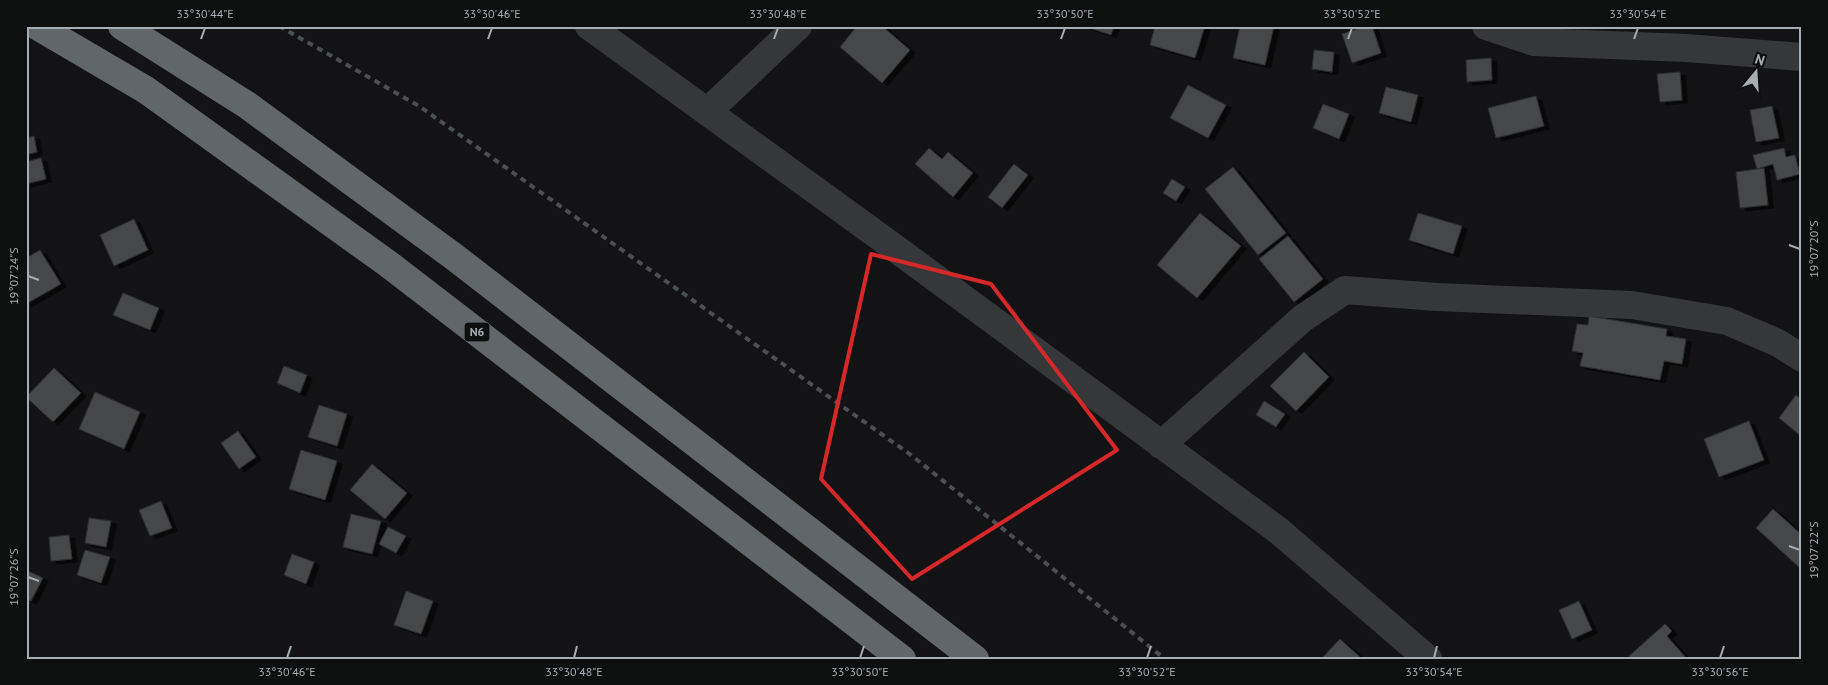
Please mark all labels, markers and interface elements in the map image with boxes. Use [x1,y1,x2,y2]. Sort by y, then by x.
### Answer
text: 33°30'44"E [176,6,234,21]
text: 33°30'46"E [463,6,521,21]
text: 33°30'48"E [749,6,807,21]
text: 33°30'50"E [1036,6,1094,21]
text: 33°30'52"E [1323,6,1381,21]
text: 33°30'54"E [1609,6,1667,21]
north arrow [1730,48,1780,98]
text: N [1753,50,1767,70]
text: 19°07'20"S [1806,220,1821,278]
text: 19°07'24"S [6,247,21,305]
road number: N6 [464,322,490,342]
text: 19°07'22"S [1806,521,1821,579]
text: 19°07'26"S [6,548,21,606]
text: 33°30'46"E [258,664,316,679]
text: 33°30'48"E [545,664,603,679]
text: 33°30'50"E [831,664,889,679]
text: 33°30'52"E [1118,664,1176,679]
text: 33°30'54"E [1405,664,1463,679]
text: 33°30'56"E [1691,664,1749,679]

